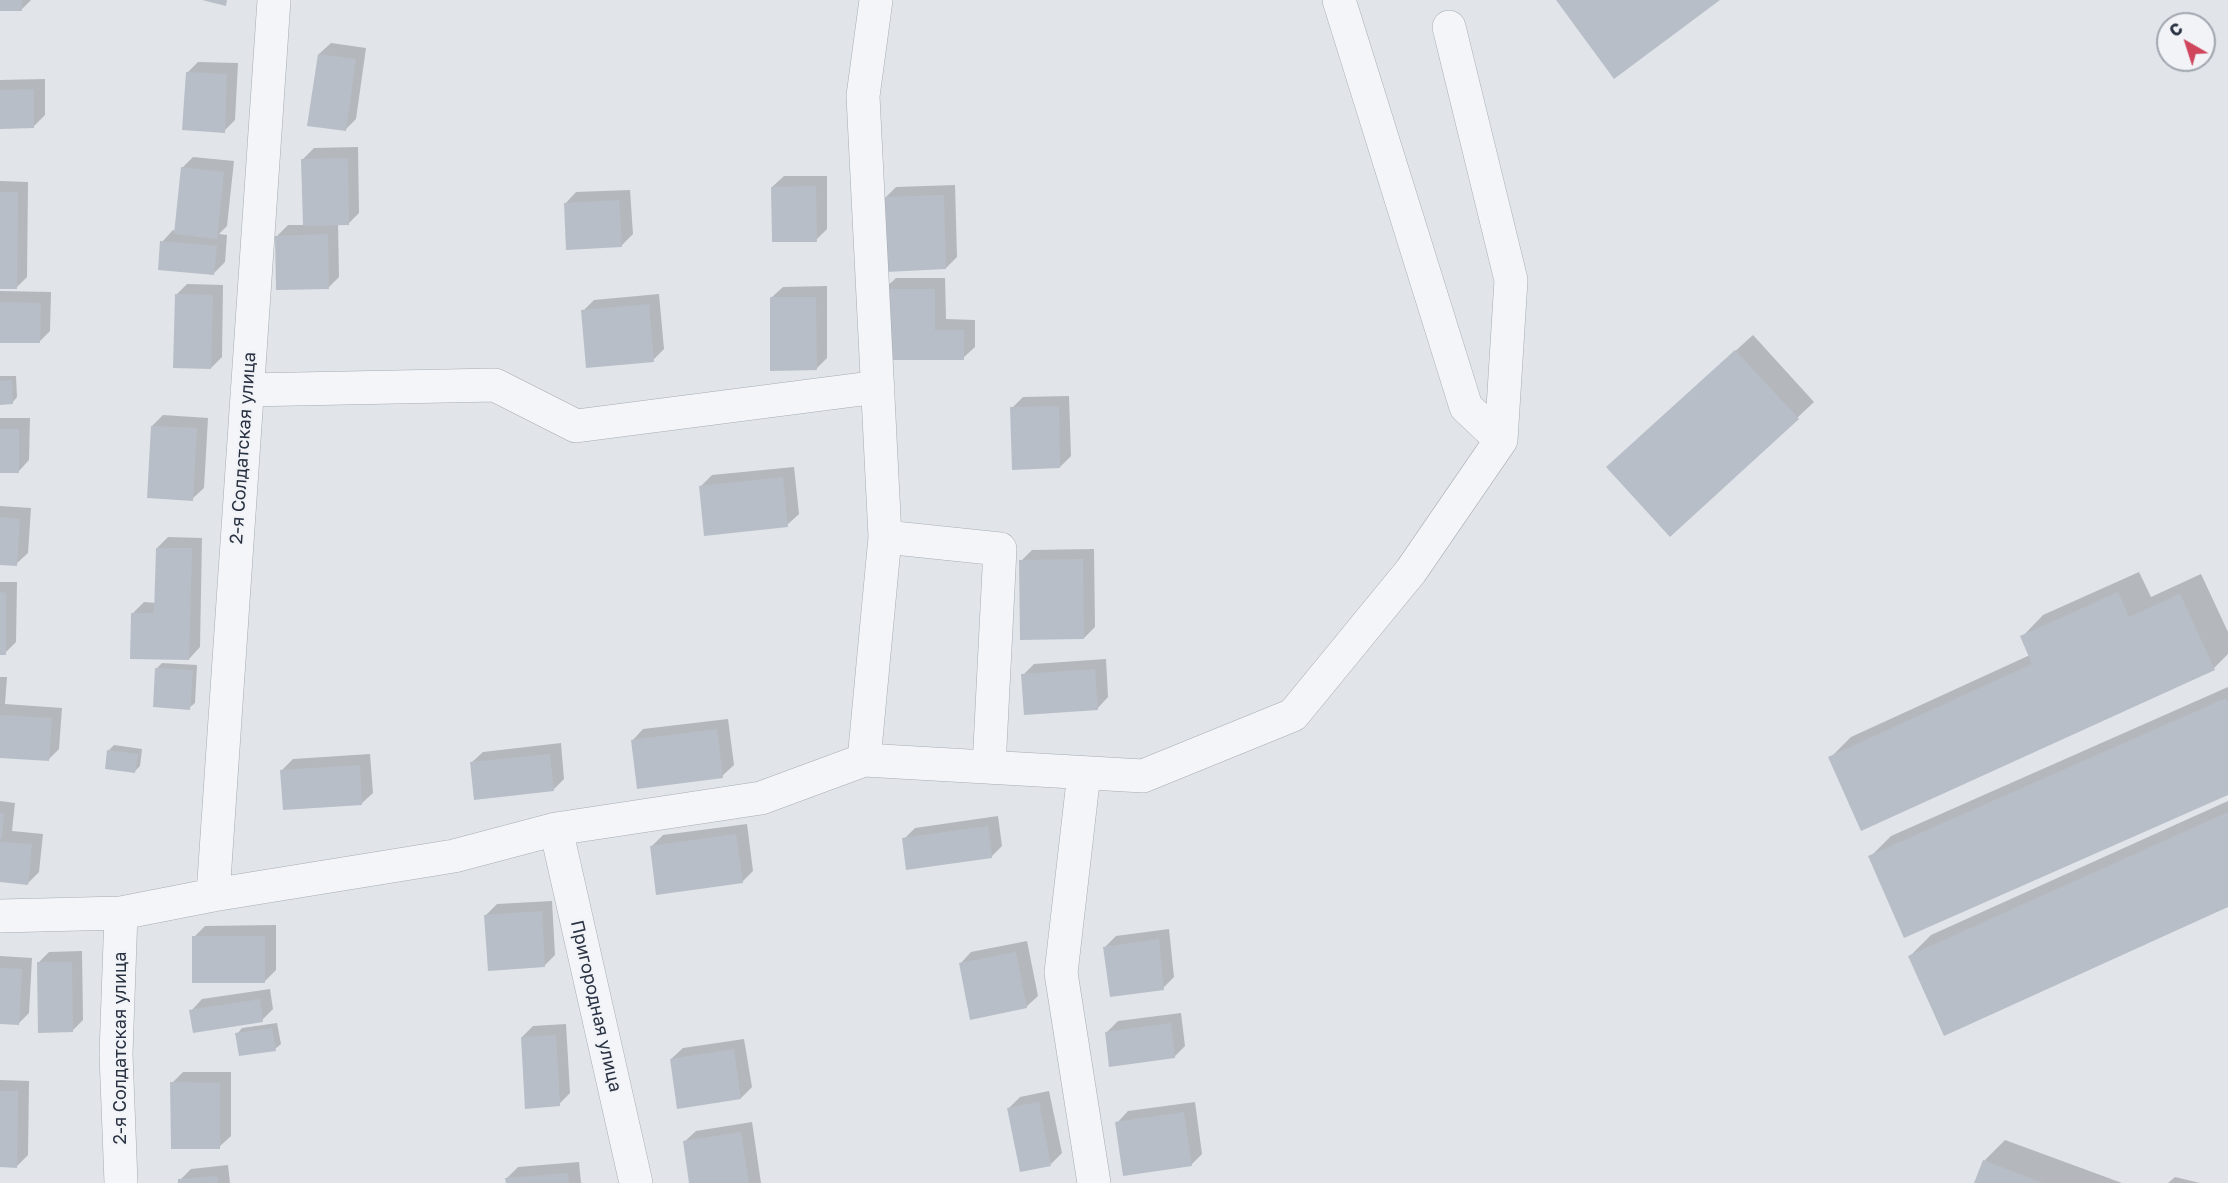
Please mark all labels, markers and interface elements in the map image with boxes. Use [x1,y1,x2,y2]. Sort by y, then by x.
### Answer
north arrow [2156,12,2216,72]
text: С [2165,18,2187,41]
street label: 2-я Солдатская улица [226,351,260,545]
street label: Пригородная улица [566,918,626,1094]
street label: 2-я Солдатская улица [109,952,131,1144]

